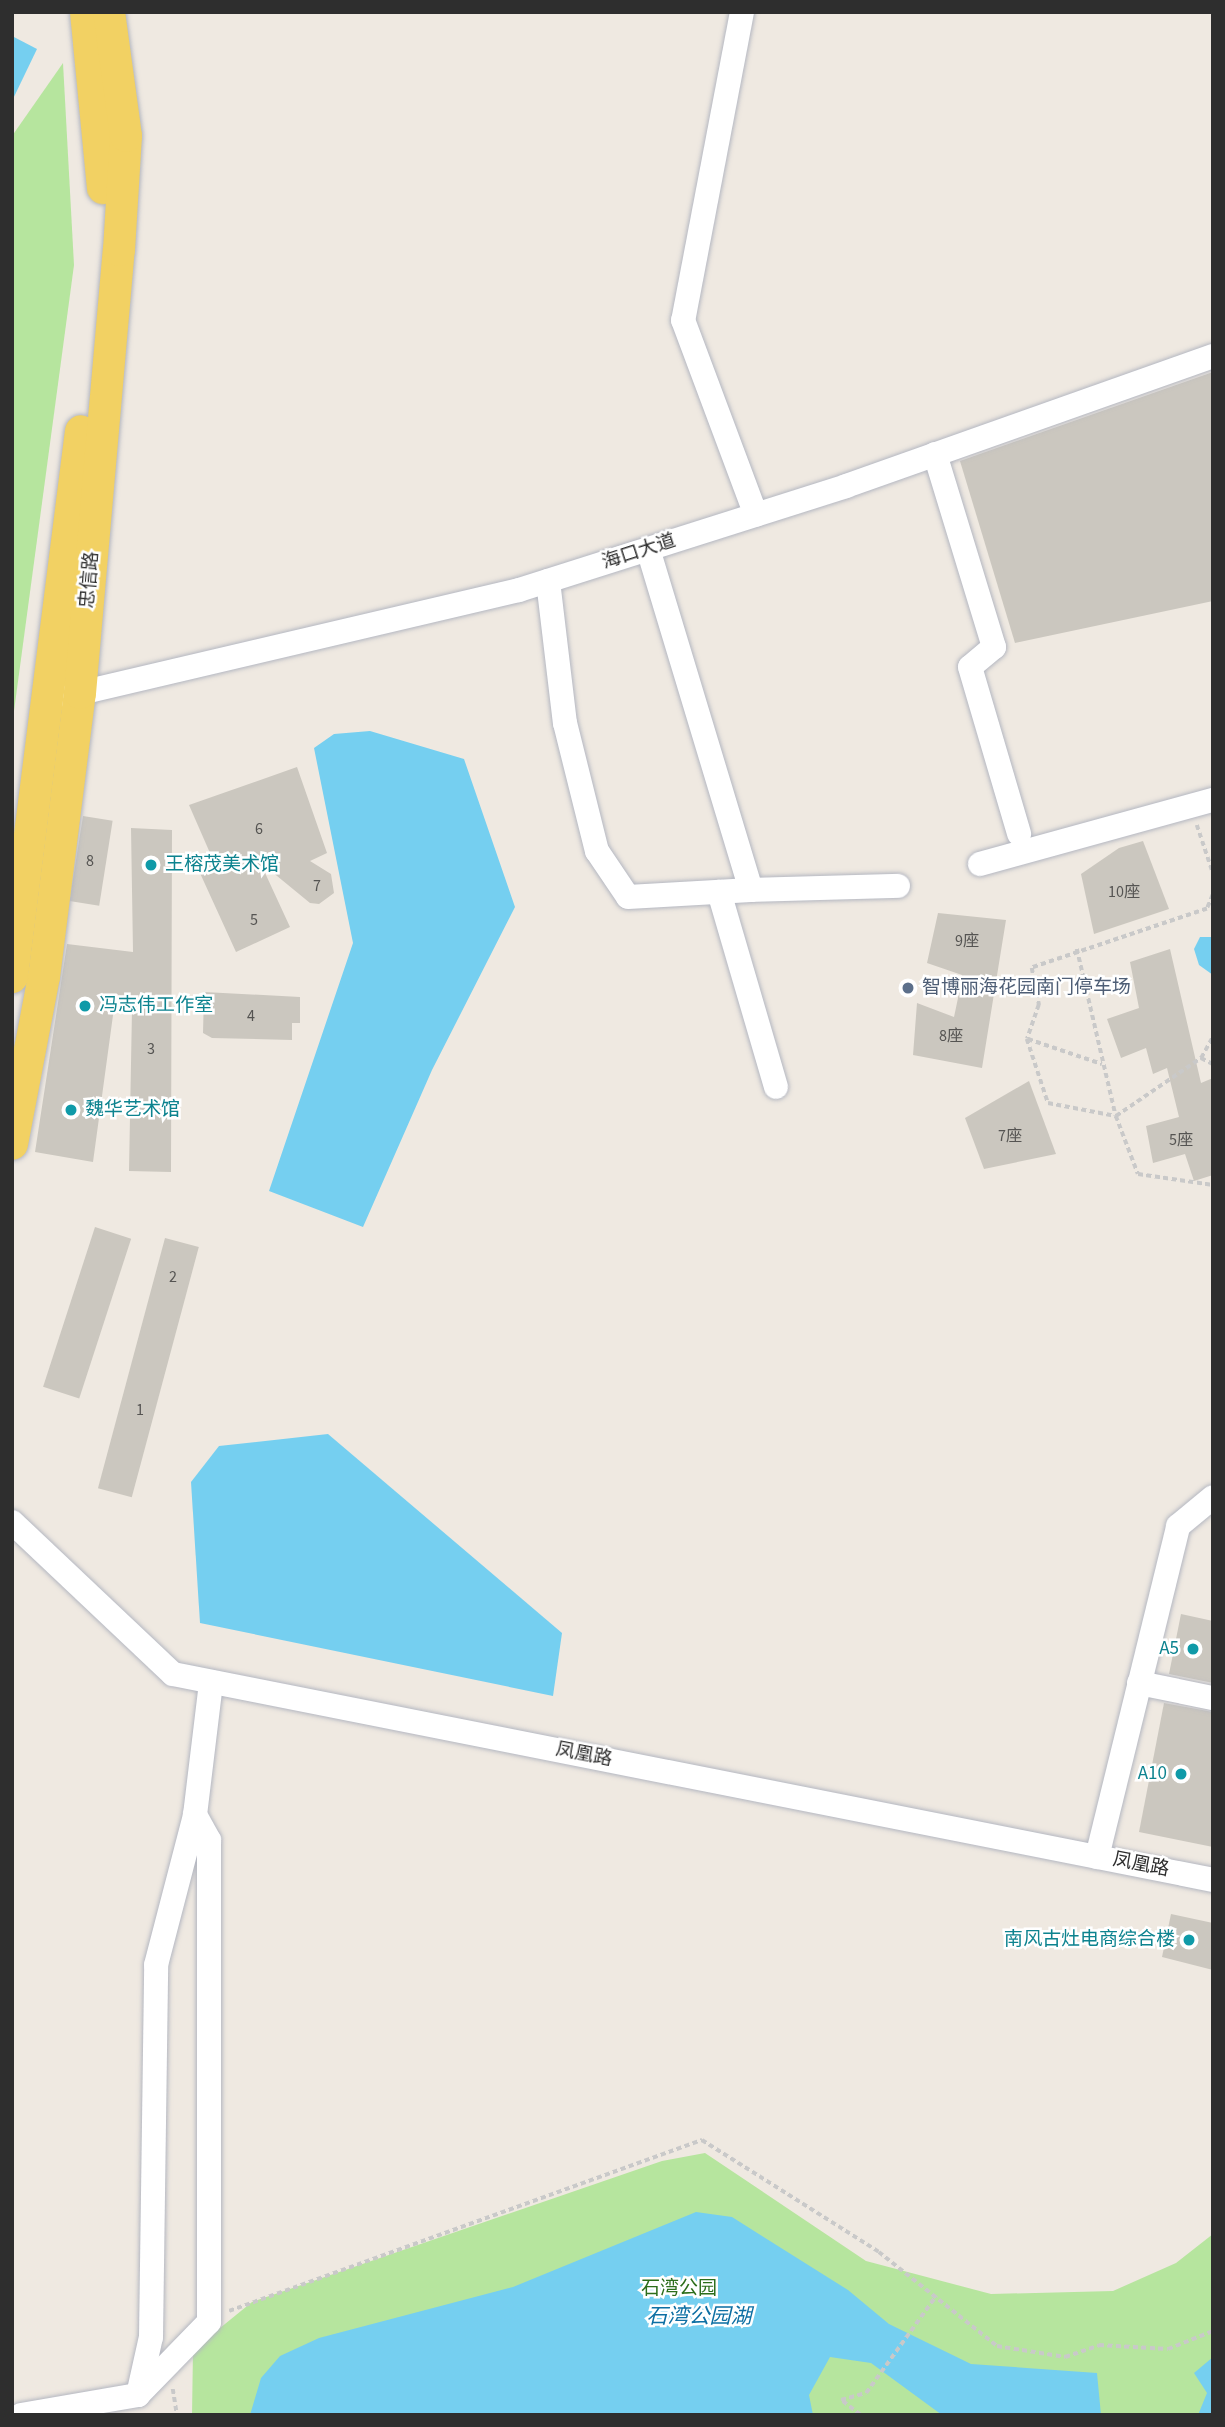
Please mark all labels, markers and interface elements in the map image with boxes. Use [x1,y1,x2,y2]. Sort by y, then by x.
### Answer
street label: 海口大道 [599,529,679,575]
street label: 忠信路 [76,551,104,609]
house number: 6 [255,819,263,839]
house number: 8 [86,851,94,871]
place label: 王榕茂美术馆 [165,854,279,876]
marker: 王榕茂美术馆 [143,857,159,873]
house number: 7 [313,876,321,896]
house number: 10座 [1108,882,1140,902]
house number: 5 [250,910,258,930]
house number: 9座 [955,931,979,951]
place label: 智博丽海花园南门停车场 [922,977,1131,999]
marker: 智博丽海花园南门停车场 [900,980,916,996]
place label: 冯志伟工作室 [99,995,213,1017]
marker: 冯志伟工作室 [77,998,93,1014]
house number: 4 [247,1006,255,1026]
house number: 8座 [939,1026,963,1046]
house number: 3 [147,1039,155,1059]
place label: 魏华艺术馆 [85,1099,180,1121]
marker: 魏华艺术馆 [63,1102,79,1118]
house number: 7座 [998,1126,1022,1146]
house number: 5座 [1169,1130,1193,1150]
house number: 2 [169,1267,177,1287]
house number: 1 [136,1400,144,1420]
place label: A5 [1159,1638,1179,1660]
marker: A5 [1185,1641,1201,1657]
street label: 凤凰路 [554,1738,614,1772]
place label: A10 [1138,1763,1167,1785]
marker: A10 [1173,1766,1189,1782]
street label: 凤凰路 [1111,1848,1171,1882]
place label: 南风古灶电商综合楼 [1004,1929,1175,1951]
marker: 南风古灶电商综合楼 [1181,1932,1197,1948]
park label: 石湾公园 [641,2278,717,2300]
water label: 石湾公园湖 [647,2303,751,2329]

